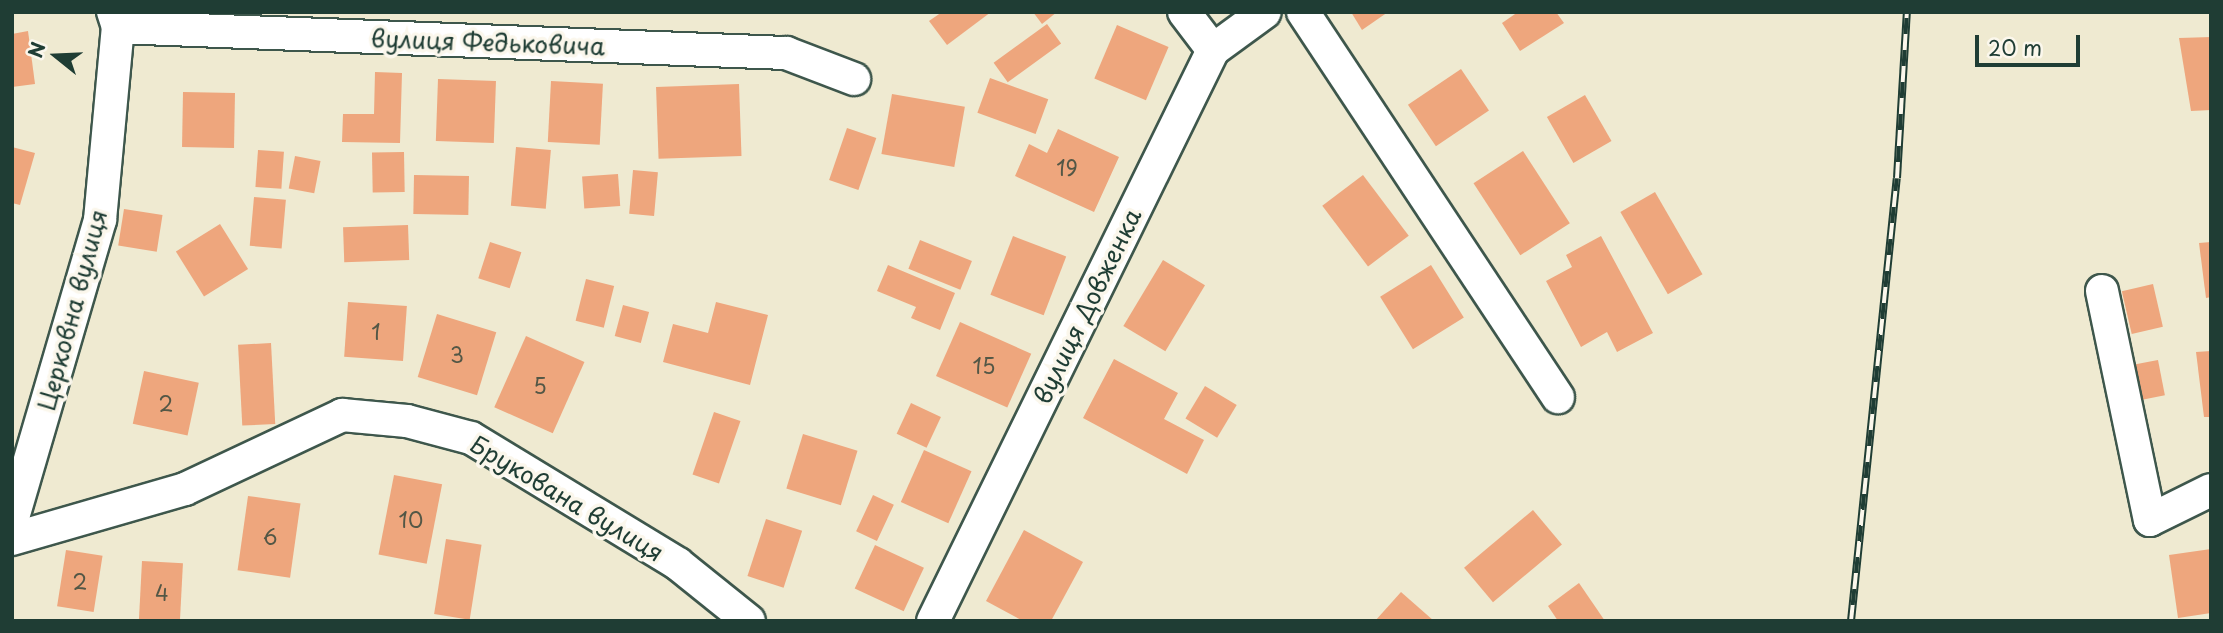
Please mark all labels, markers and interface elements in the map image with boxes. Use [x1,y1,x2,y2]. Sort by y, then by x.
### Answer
north arrow [21,21,91,91]
scale bar [1978,21,2083,65]
street label: вулиця Федьковича [370,24,606,60]
text: 20 m [1988,31,2042,63]
text: N [20,38,52,61]
house number: 19 [1056,154,1078,180]
street label: вулиця Довженка [1027,204,1147,408]
street label: Церковна вулиця [31,206,113,414]
house number: 1 [371,318,381,344]
house number: 3 [450,341,464,367]
house number: 15 [973,352,995,378]
house number: 5 [533,372,547,398]
house number: 2 [159,390,173,416]
street label: Брукована вулиця [464,428,670,568]
house number: 10 [399,506,423,532]
house number: 6 [263,523,277,549]
house number: 2 [73,568,87,594]
house number: 4 [155,579,169,605]

